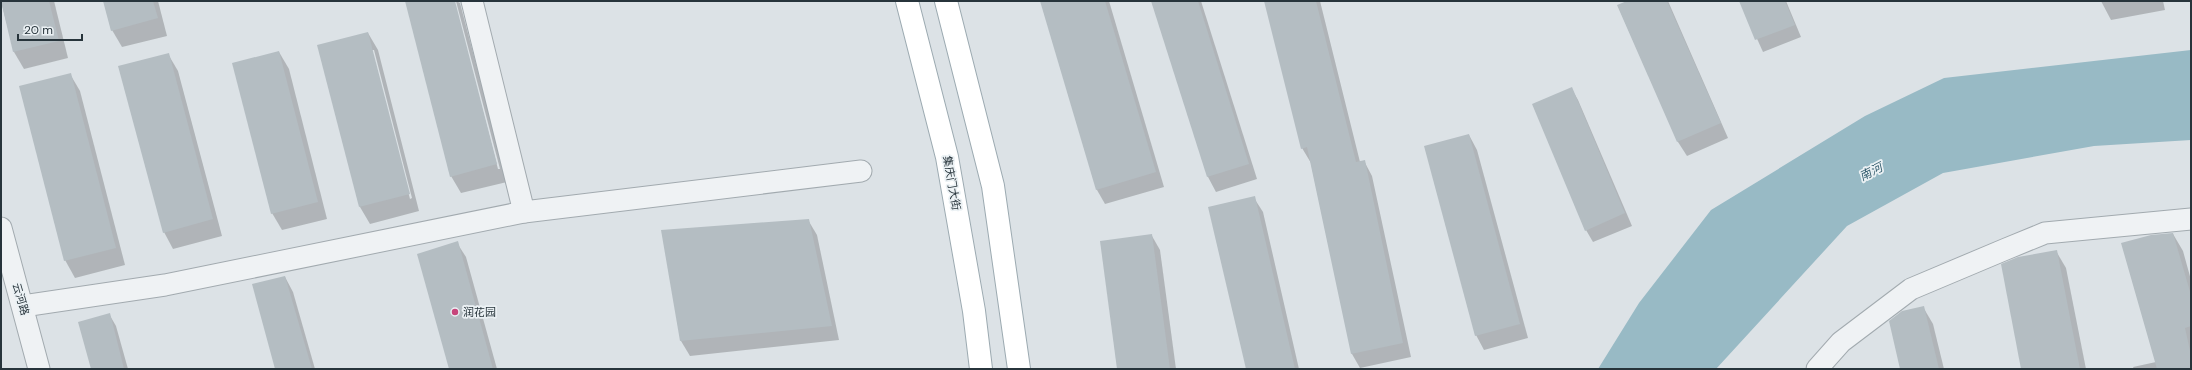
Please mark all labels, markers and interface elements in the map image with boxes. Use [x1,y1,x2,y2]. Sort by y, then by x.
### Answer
scale bar [18,16,82,42]
text: 20 m [24,22,53,38]
street label: 集庆门大街 [940,155,964,211]
water label: 南河 [1857,159,1887,185]
street label: 云河路 [10,281,32,317]
place label: 润花园 [463,305,496,319]
marker: 润花园 [450,307,460,317]

